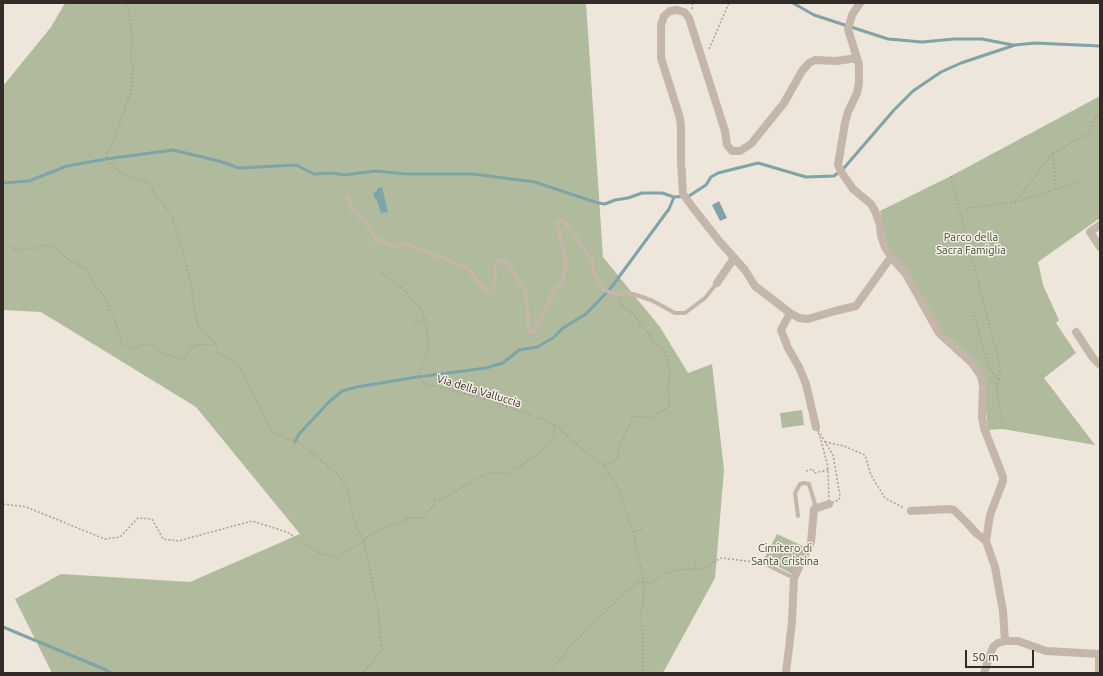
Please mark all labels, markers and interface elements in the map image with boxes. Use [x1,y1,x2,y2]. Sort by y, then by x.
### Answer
park label: Parco della Sacra Famiglia [936,230,1006,256]
street label: Via della Valluccia [435,372,523,410]
park label: Cimitero di Santa Cristina [751,541,819,567]
scale bar [967,642,1036,668]
text: 50 m [972,650,999,663]

